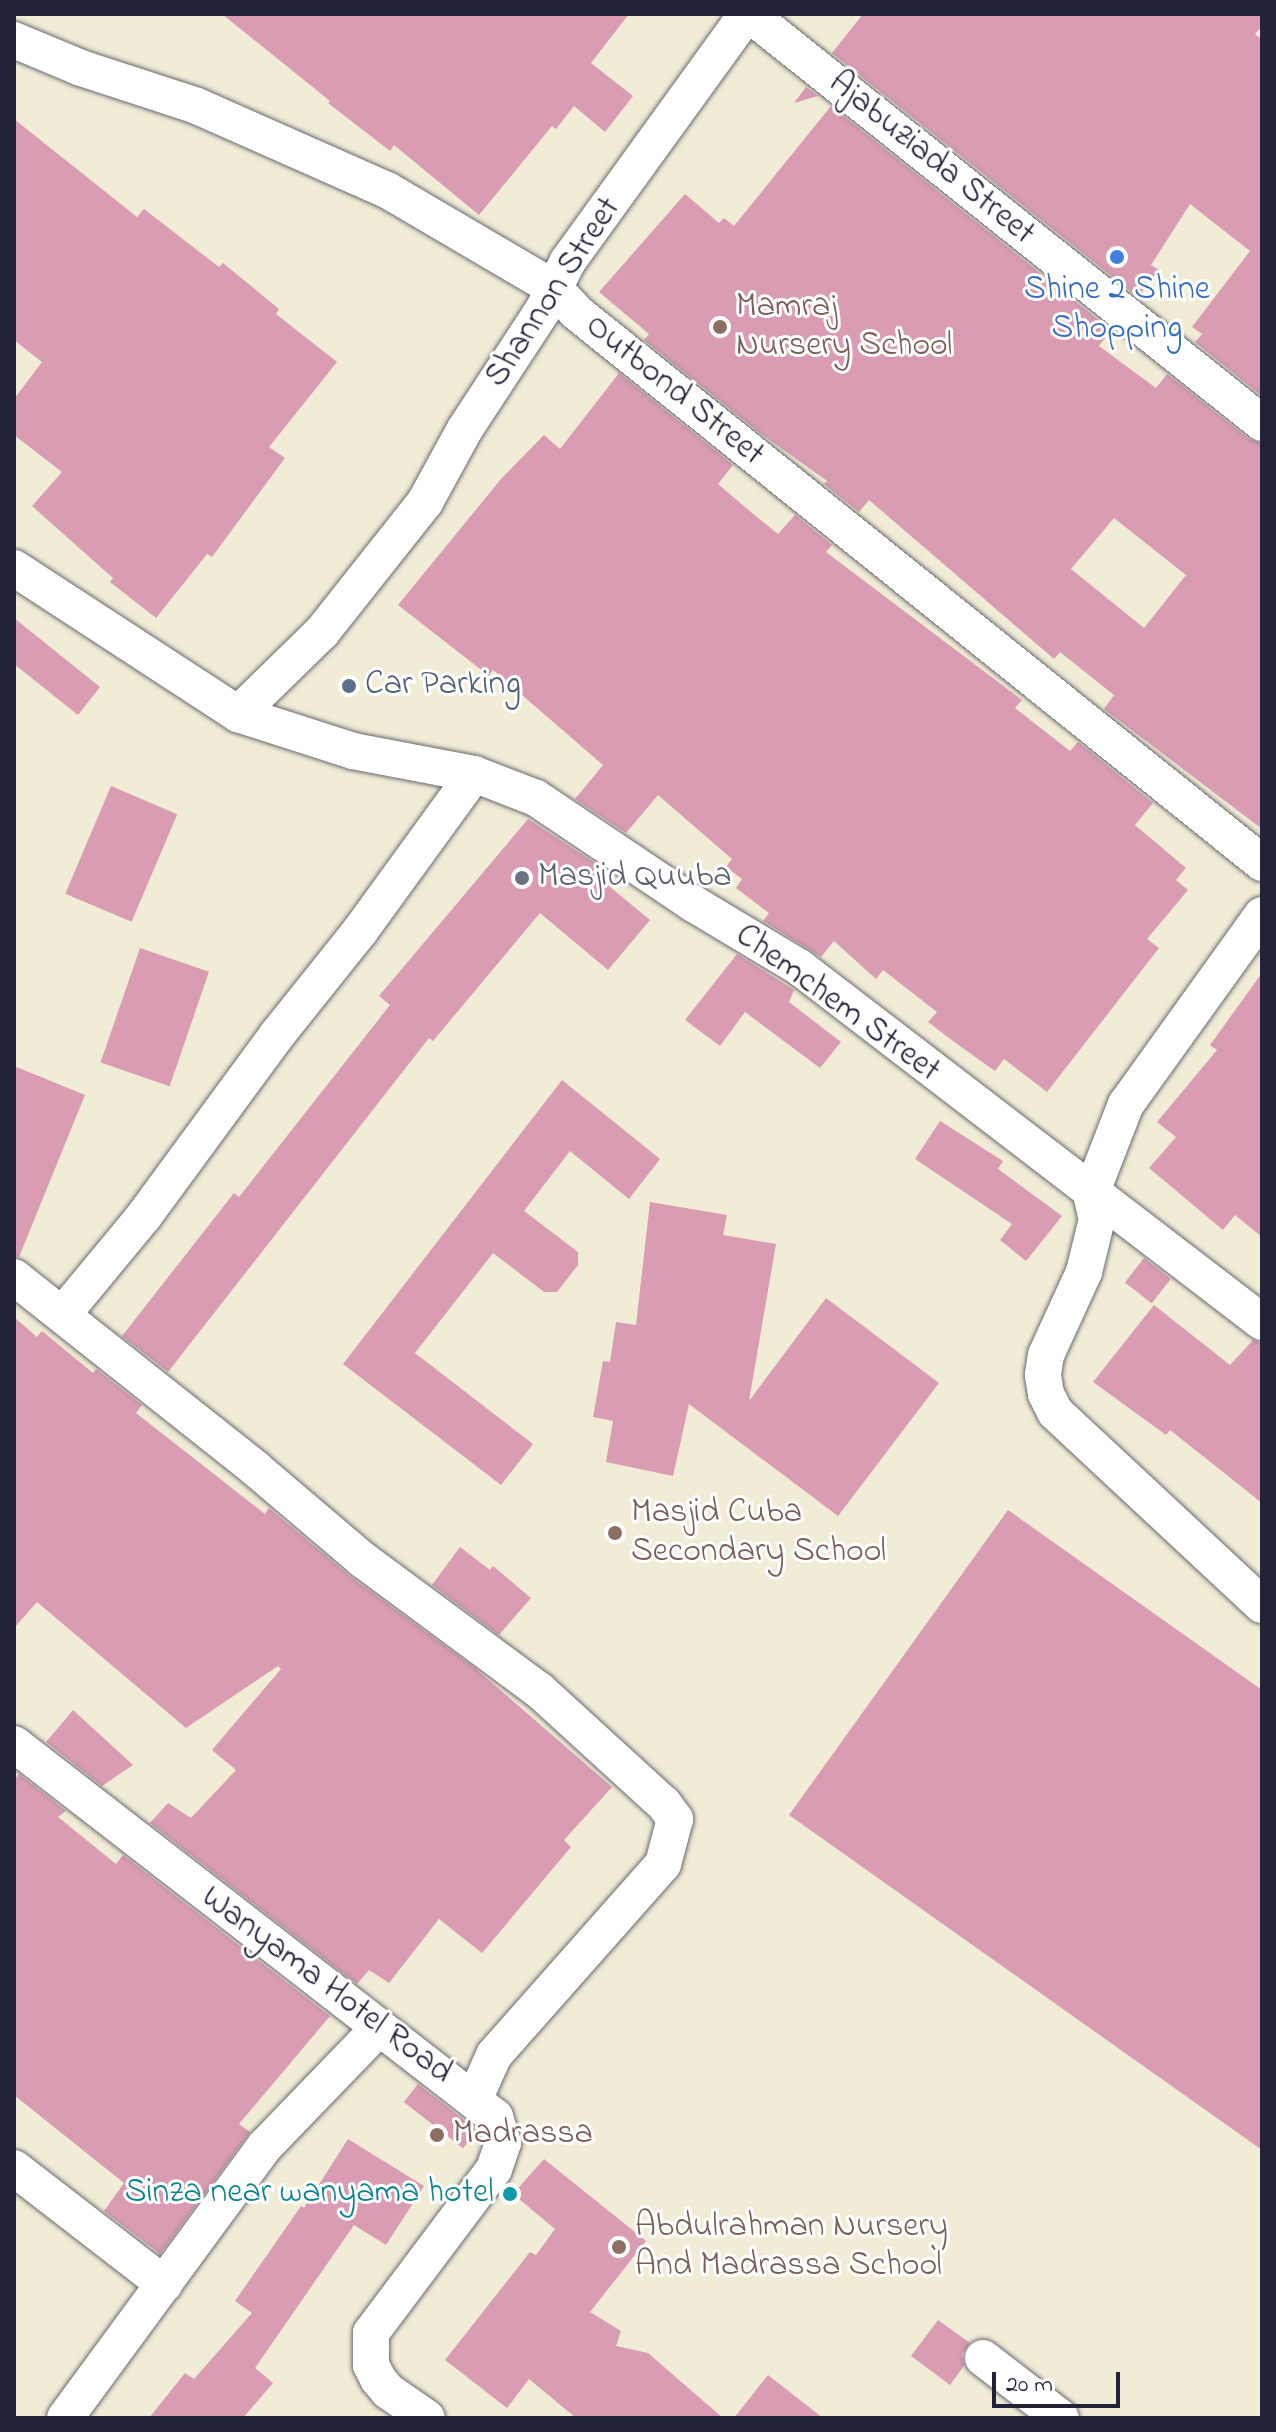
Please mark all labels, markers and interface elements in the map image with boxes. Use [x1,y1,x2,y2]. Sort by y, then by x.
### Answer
street label: Ajabuziada Street [820,63,1042,255]
street label: Shannon Street [477,190,631,396]
marker: Shine 2 Shine Shopping [1108,248,1126,266]
place label: Shine 2 Shine Shopping [1024,270,1210,350]
place label: Mamraj Nursery School [736,287,952,366]
street label: Outbond Street [576,306,772,476]
marker: Mamraj Nursery School [711,318,729,336]
place label: Car Parking [365,666,521,706]
marker: Car Parking [340,677,358,695]
place label: Masjid Quuba [538,858,732,898]
marker: Masjid Quuba [513,869,531,887]
street label: Chemchem Street [727,916,947,1092]
place label: Masjid Cuba Secondary School [631,1493,886,1572]
marker: Masjid Cuba Secondary School [606,1524,624,1542]
street label: Wanyama Hotel Road [192,1878,460,2094]
place label: Madrassa [453,2115,593,2155]
marker: Madrassa [428,2126,446,2144]
place label: Sinza near wanyama hotel [125,2174,494,2214]
marker: Sinza near wanyama hotel [501,2185,519,2203]
place label: Abdulrahman Nursery And Madrassa School [635,2207,948,2286]
marker: Abdulrahman Nursery And Madrassa School [610,2238,628,2256]
scale bar [996,2356,1124,2406]
text: 20 m [1006,2368,1053,2403]

